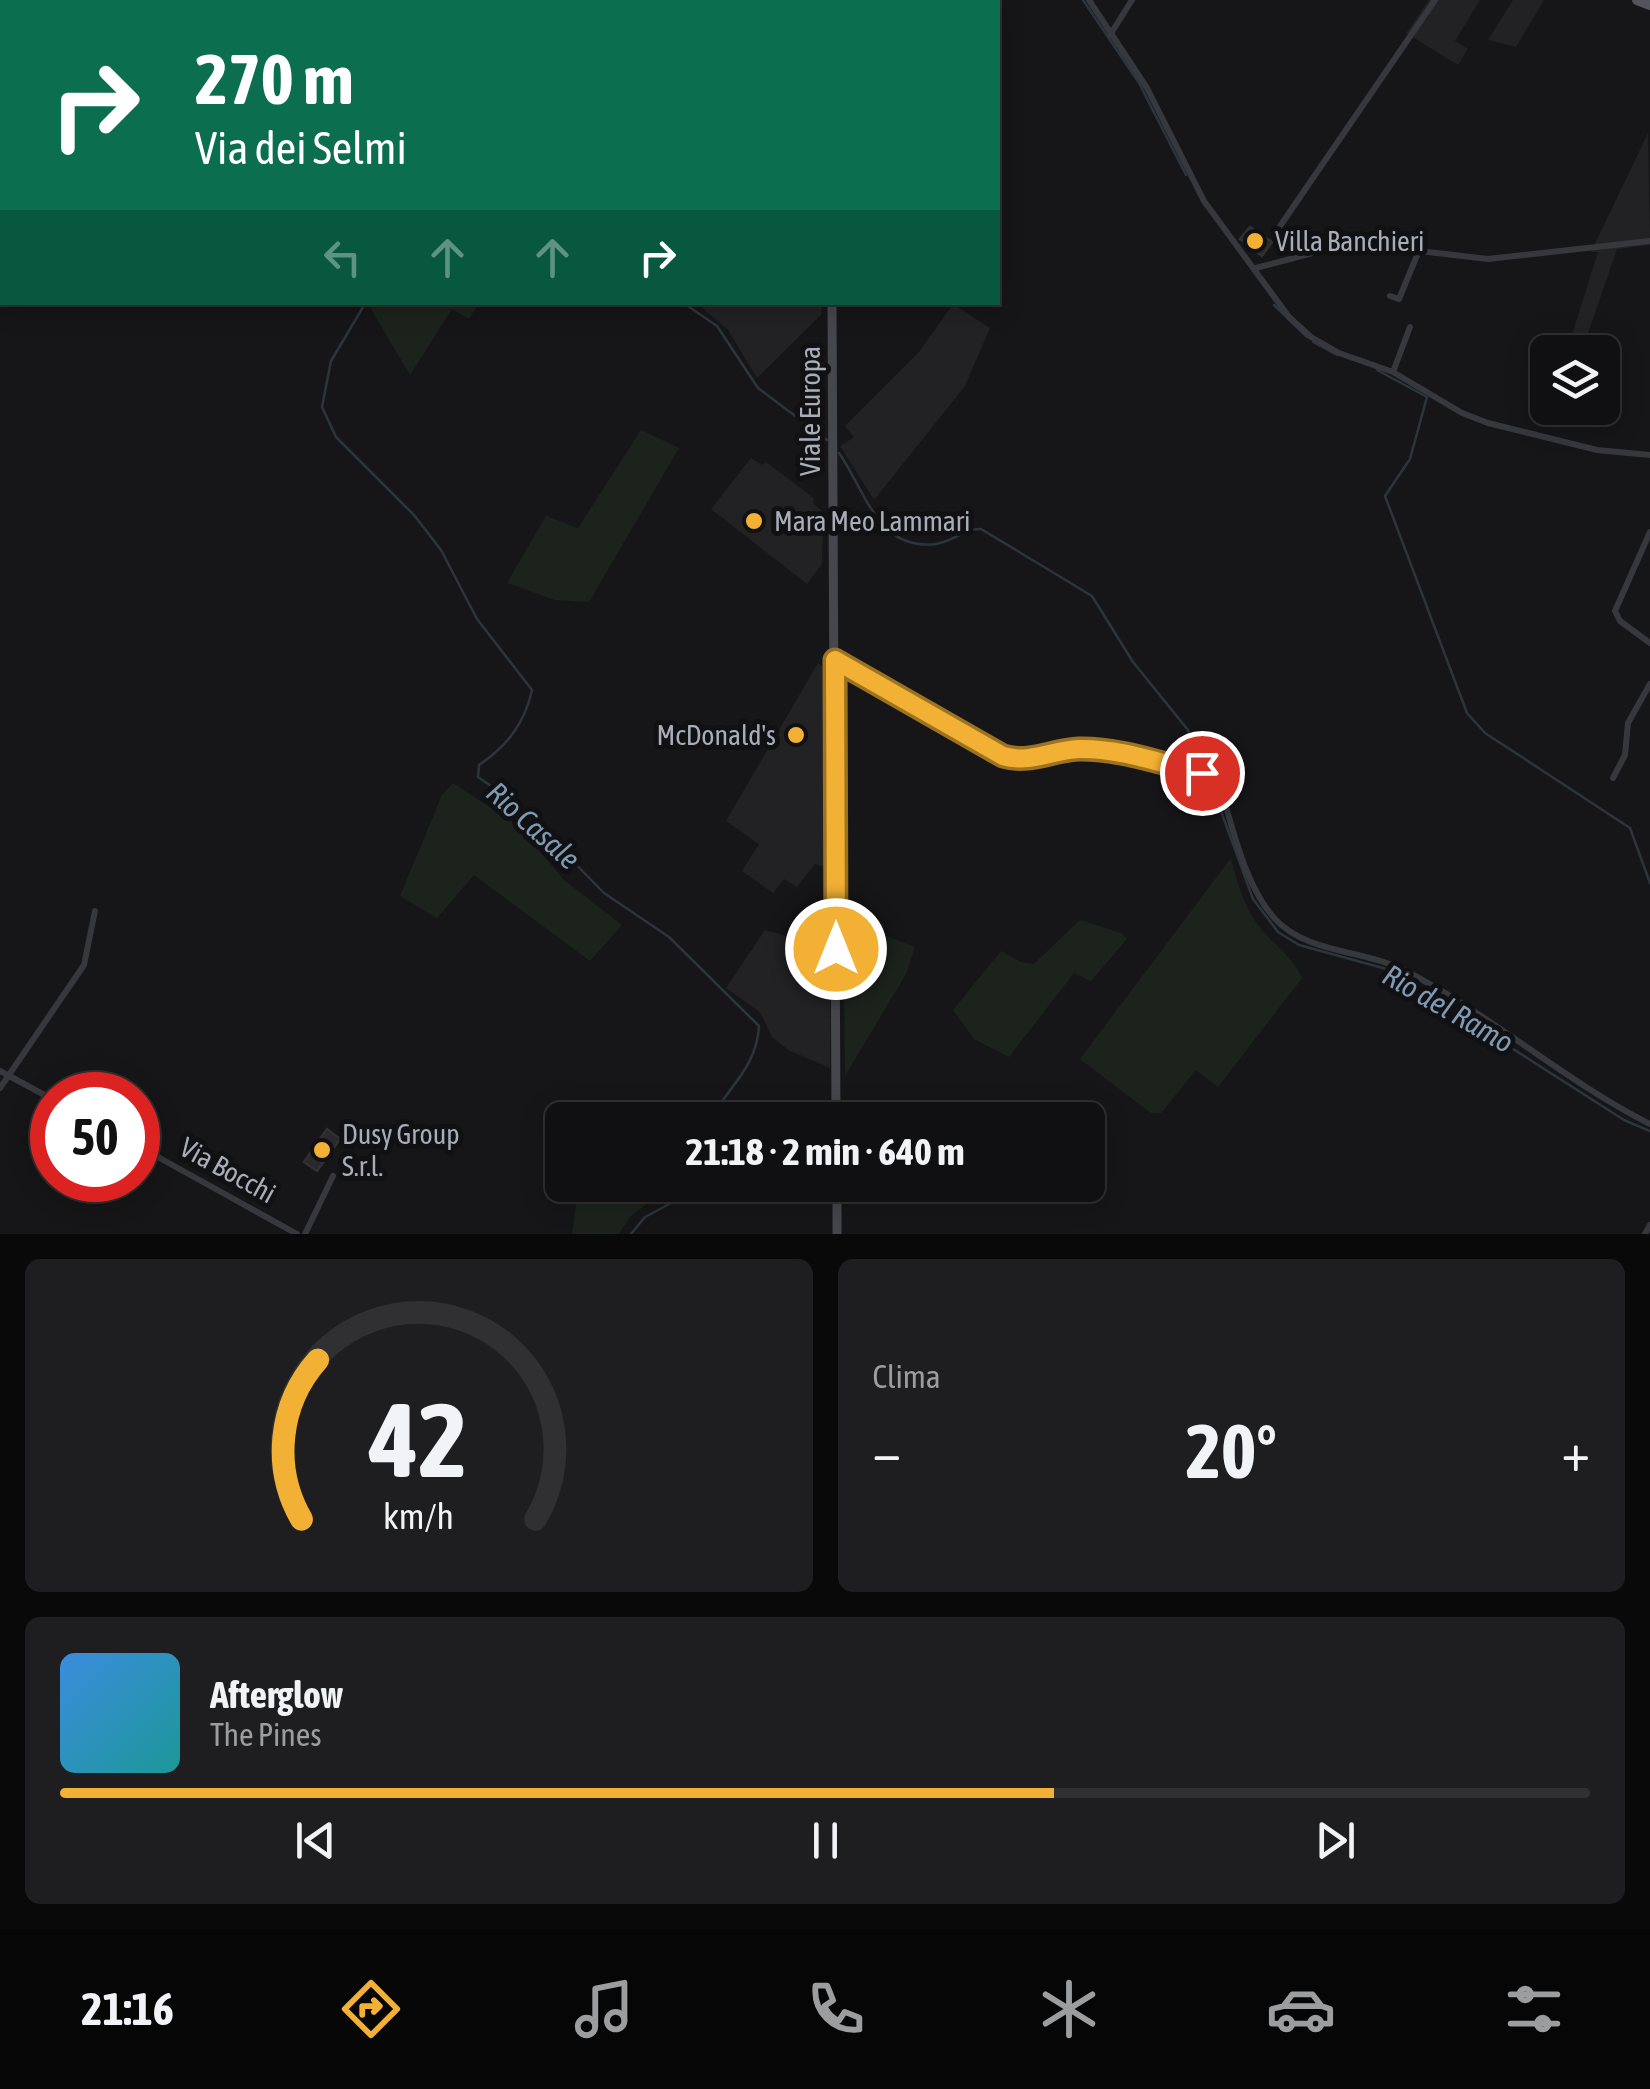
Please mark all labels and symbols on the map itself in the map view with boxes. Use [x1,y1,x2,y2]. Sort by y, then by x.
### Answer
place label: Villa Banchieri [1275,225,1425,257]
marker: Villa Banchieri [1244,230,1266,252]
street label: Viale Europa [794,346,826,476]
place label: Mara Meo Lammari [774,505,971,537]
marker: Mara Meo Lammari [743,510,765,532]
place label: McDonald's [657,719,776,751]
marker: McDonald's [785,724,807,746]
pin [1160,731,1245,816]
water label: Rio Casale [480,775,587,876]
position arrow [784,897,888,1001]
water label: Rio del Ramo [1377,957,1520,1059]
speed limit sign: 50 [30,1072,160,1202]
place label: Dusy Group S.r.l. [342,1118,460,1182]
street label: Via Bocchi [175,1131,281,1209]
marker: Dusy Group S.r.l. [311,1139,333,1161]

